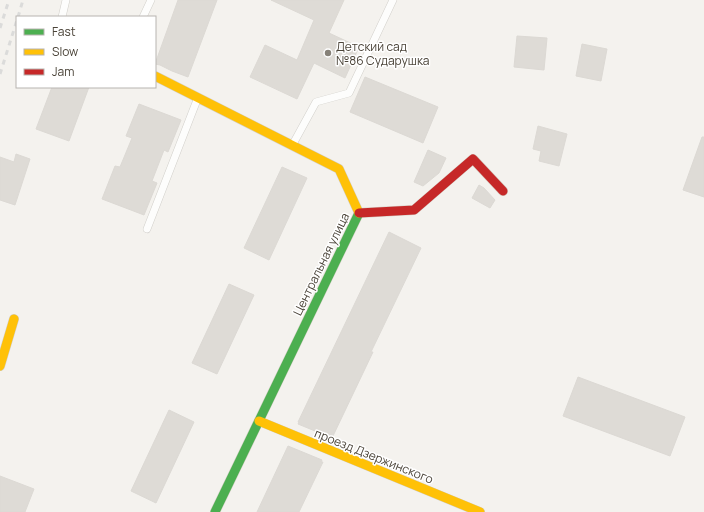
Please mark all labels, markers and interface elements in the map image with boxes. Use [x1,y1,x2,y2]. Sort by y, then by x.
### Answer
legend [16,16,156,88]
text: Fast [52,23,76,40]
place label: Детский сад №86 Сударушка [336,38,430,69]
text: Slow [52,43,78,60]
marker: Детский сад №86 Сударушка [323,48,333,58]
text: Jam [52,63,74,80]
street label: Центральная улица [289,210,353,318]
street label: проезд Дзержинского [312,424,436,488]

